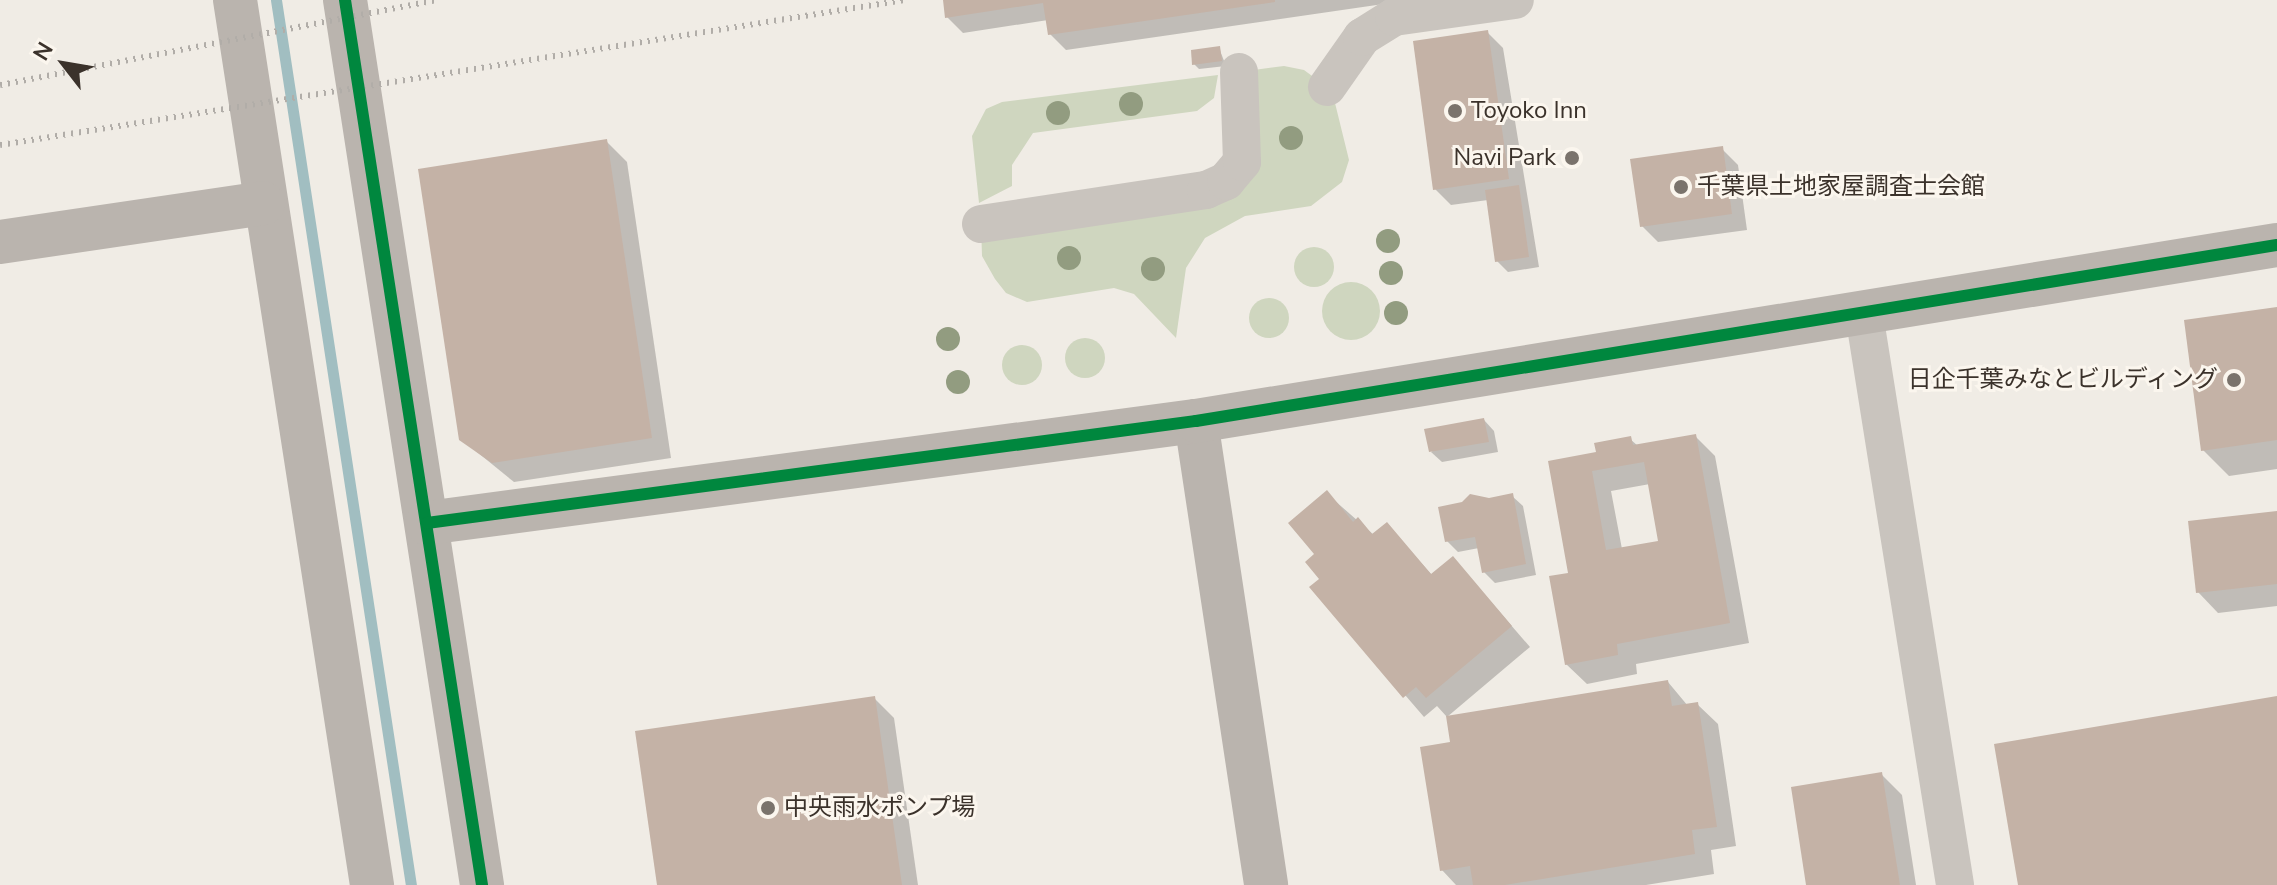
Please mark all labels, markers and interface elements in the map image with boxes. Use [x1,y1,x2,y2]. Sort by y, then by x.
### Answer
north arrow [24,24,104,104]
text: N [26,37,61,66]
place label: Toyoko Inn [1471,97,1587,125]
marker: Toyoko Inn [1446,102,1464,120]
place label: Navi Park [1454,144,1556,172]
marker: Navi Park [1563,149,1581,167]
place label: 千葉県土地家屋調査士会館 [1697,173,1985,201]
marker: 千葉県土地家屋調査士会館 [1672,178,1690,196]
place label: 日企千葉みなとビルディング [1906,366,2218,394]
marker: 日企千葉みなとビルディング [2225,371,2243,389]
place label: 中央雨水ポンプ場 [784,794,976,822]
marker: 中央雨水ポンプ場 [759,799,777,817]

